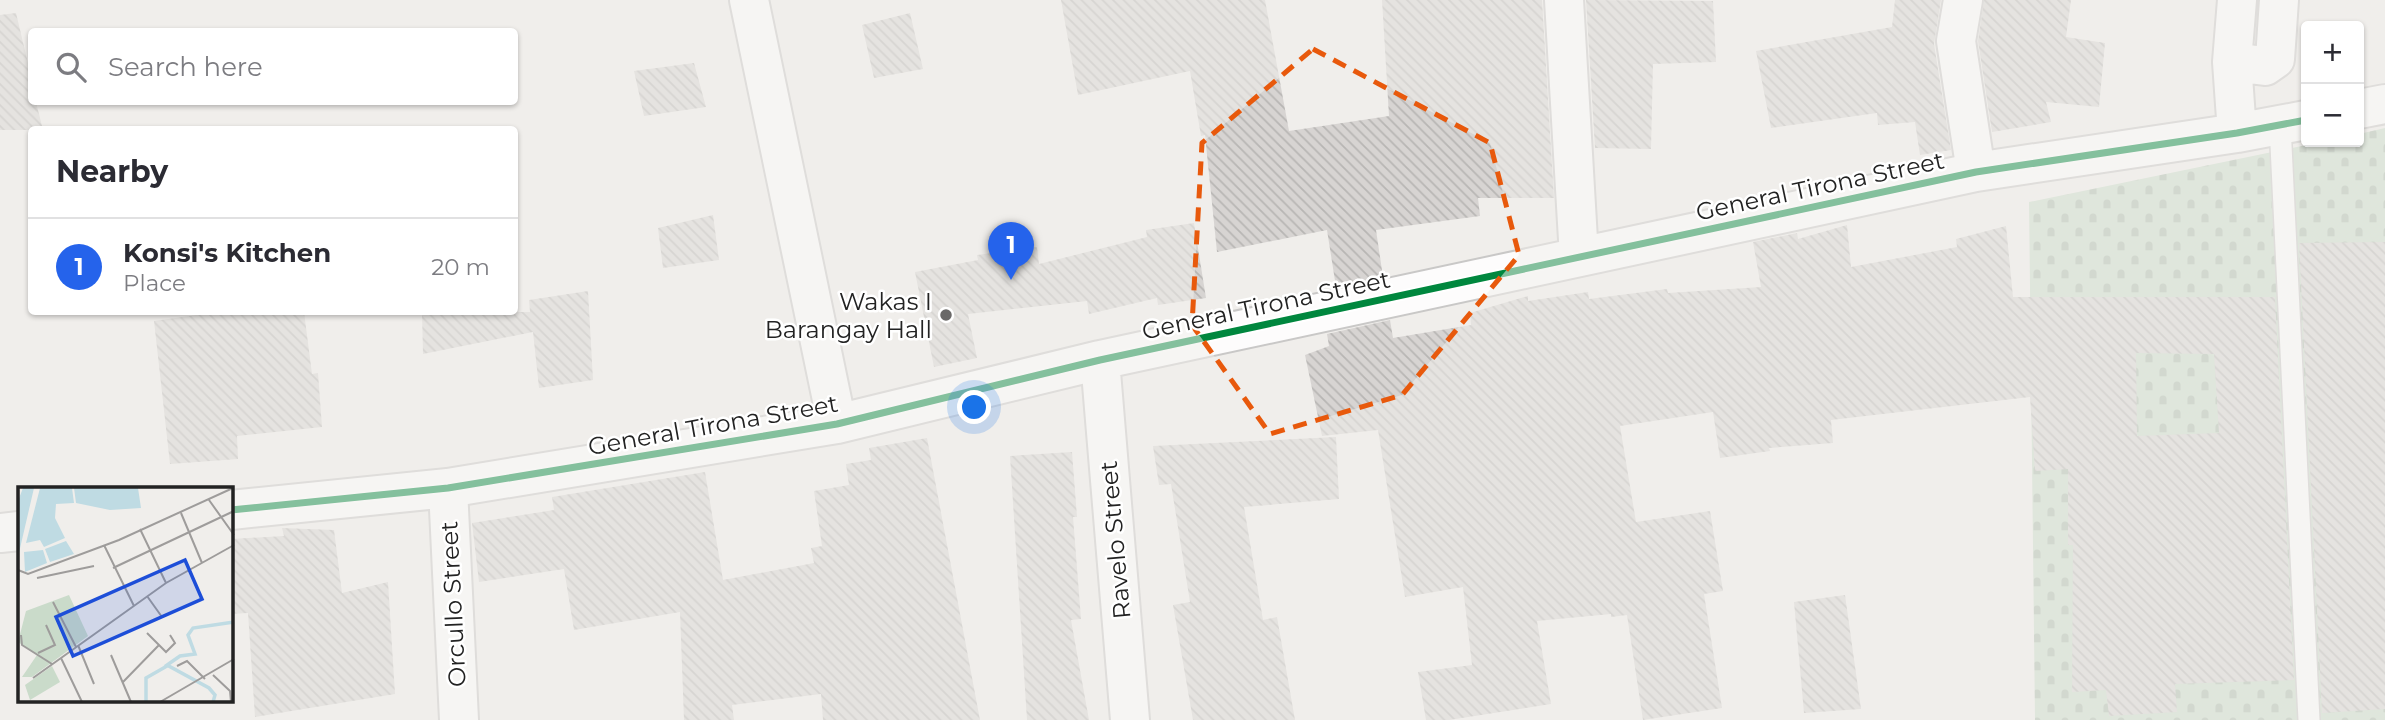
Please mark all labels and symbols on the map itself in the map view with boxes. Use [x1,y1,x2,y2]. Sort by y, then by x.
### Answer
street label: General Tirona Street [1693,145,1947,227]
pin: 1 [988,222,1034,280]
street label: General Tirona Street [1139,264,1393,346]
place label: Wakas I Barangay Hall [765,287,932,344]
marker: Wakas I Barangay Hall [938,307,954,323]
street label: General Tirona Street [586,389,840,461]
your location [957,390,991,424]
street label: Ravelo Street [1094,459,1136,620]
inset map [18,487,233,702]
street label: Orcullo Street [434,520,472,688]

